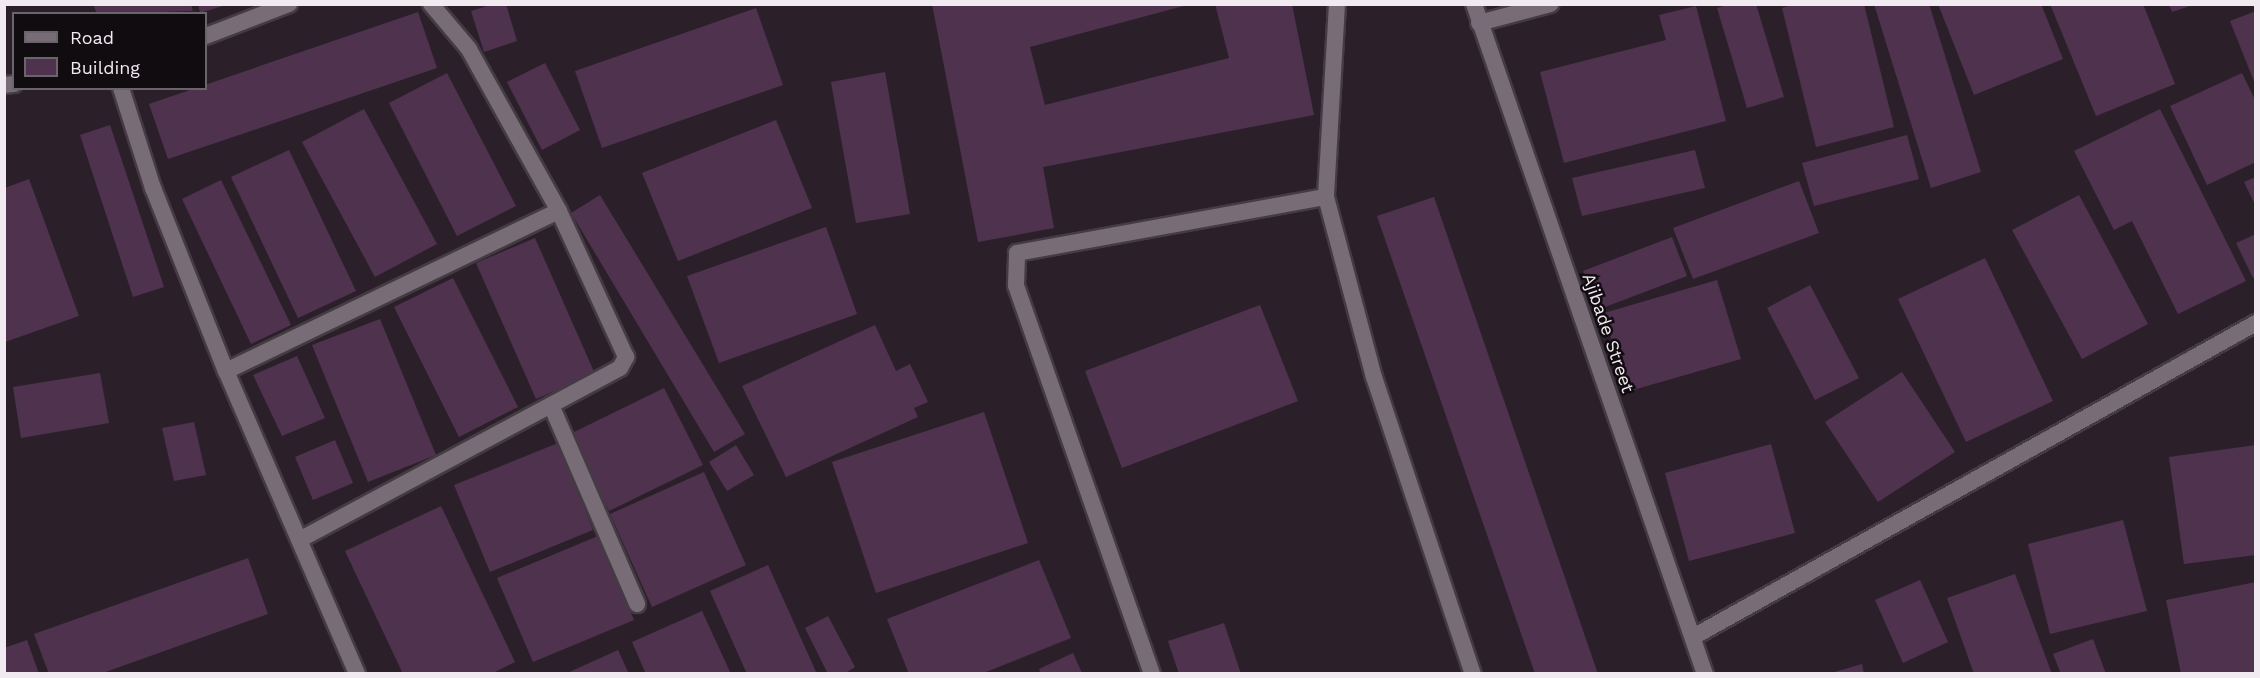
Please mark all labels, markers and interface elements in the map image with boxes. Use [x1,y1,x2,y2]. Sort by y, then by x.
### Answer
legend [12,12,207,90]
text: Road [70,27,114,48]
text: Building [70,57,140,78]
street label: Ajibade Street [1577,270,1639,396]

